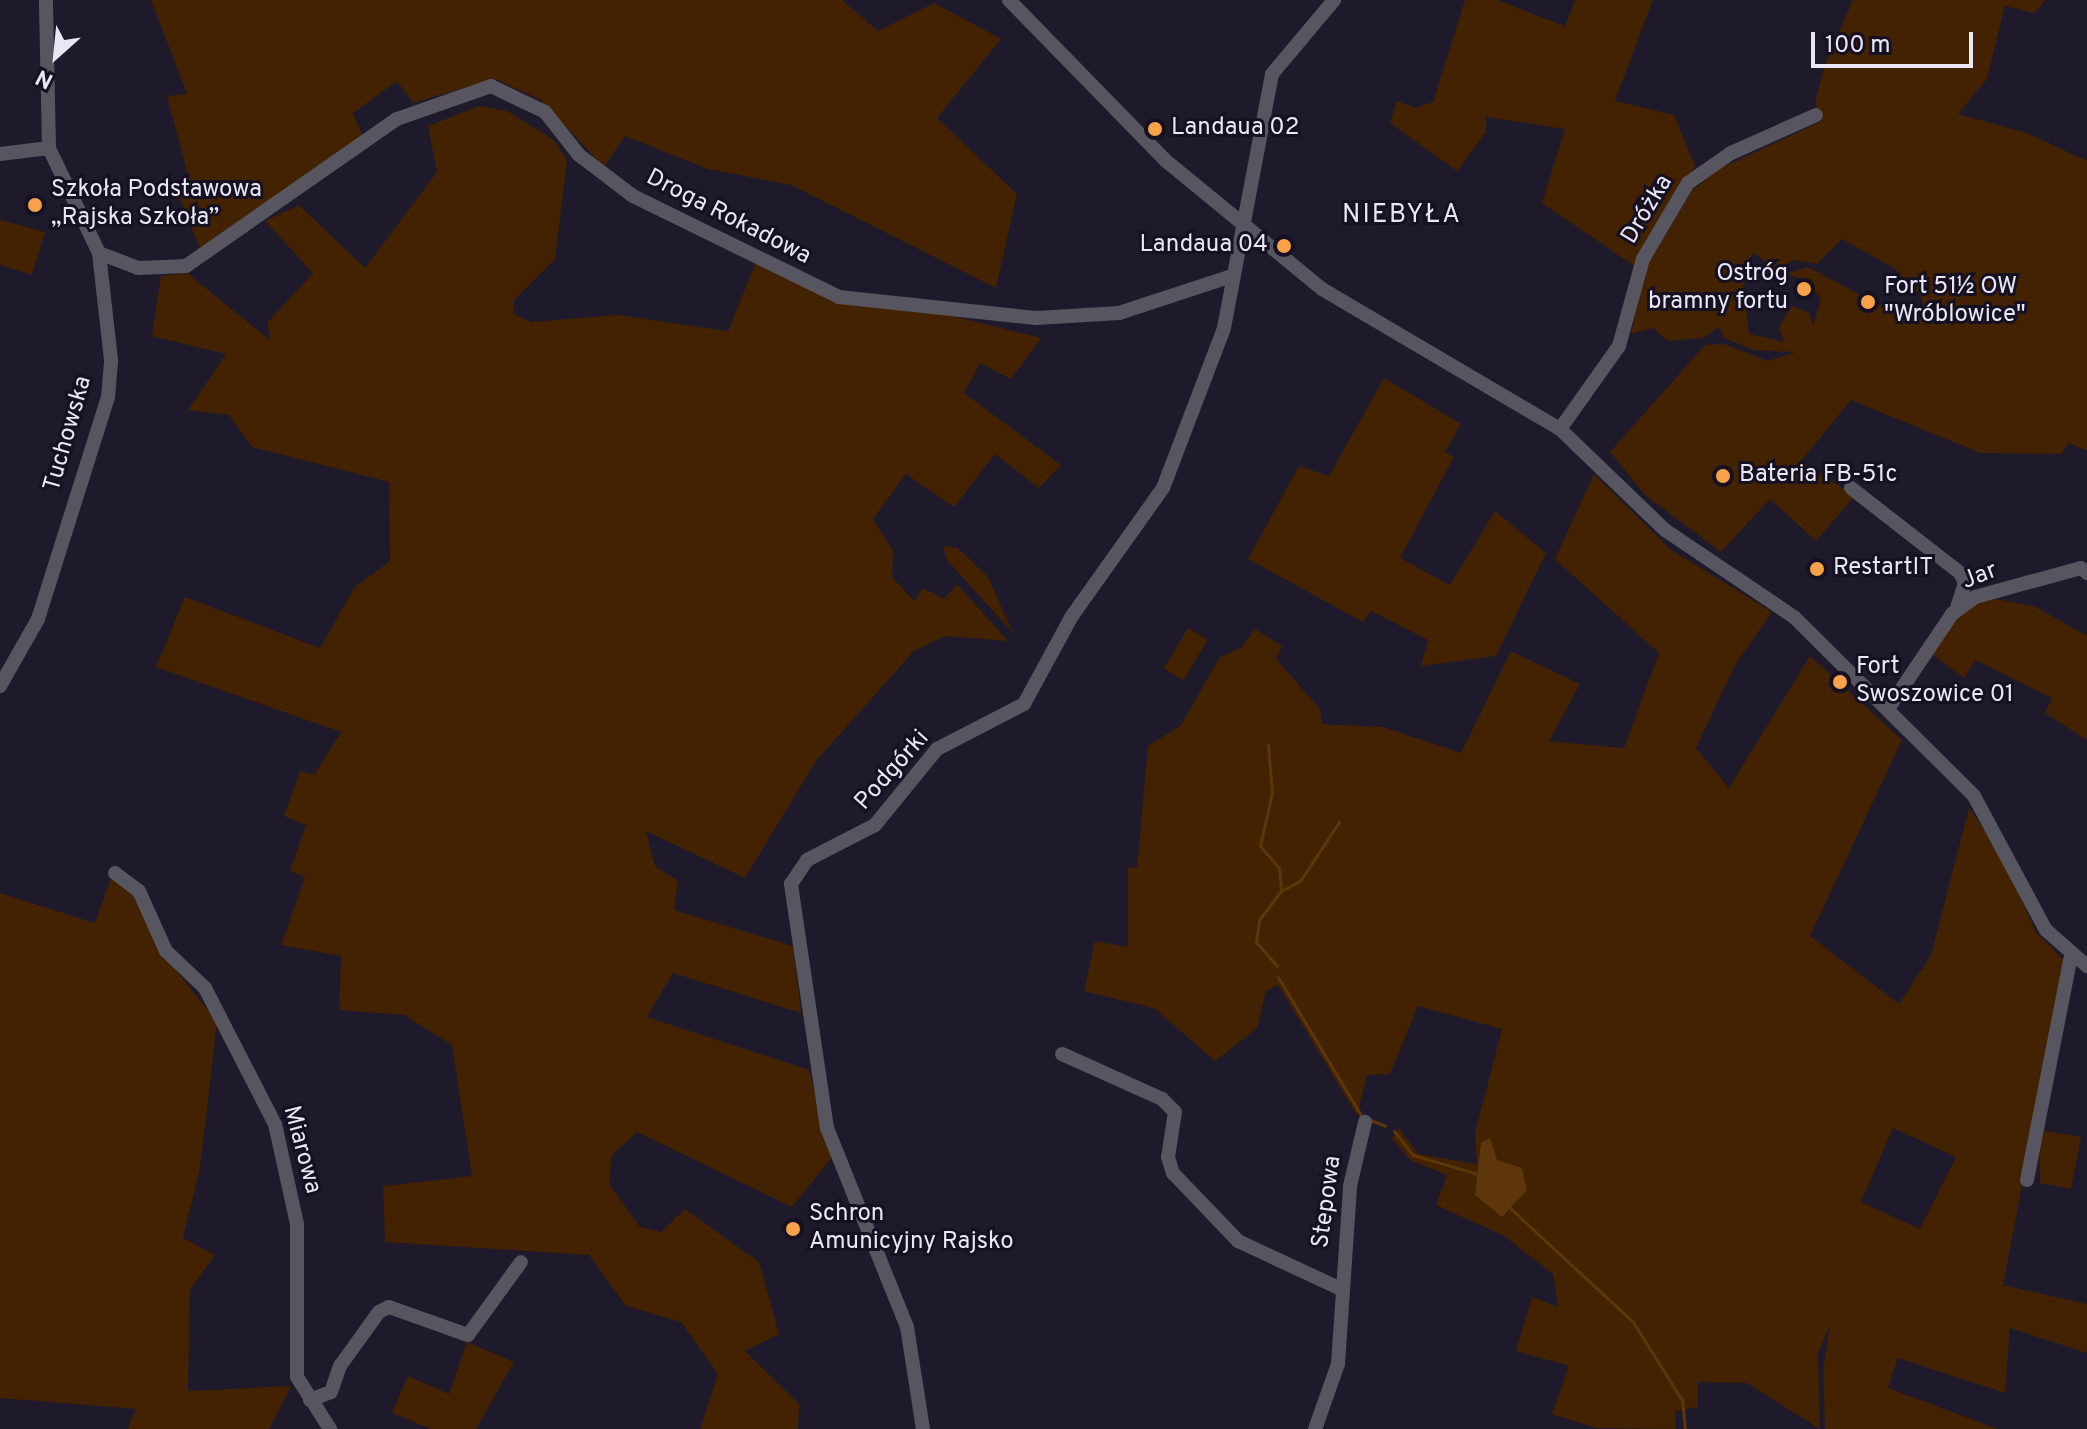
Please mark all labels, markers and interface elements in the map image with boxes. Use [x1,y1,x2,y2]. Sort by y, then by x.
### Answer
north arrow [16,16,96,96]
scale bar [1815,16,1977,66]
text: 100 m [1825,31,1891,61]
text: N [32,62,58,93]
place label: Landaua 02 [1171,115,1299,143]
marker: Landaua 02 [1146,120,1164,138]
street label: Droga Rokadowa [641,164,815,272]
street label: Dróżka [1616,170,1680,250]
place label: Szkoła Podstawowa „Rajska Szkoła” [51,177,262,233]
marker: Szkoła Podstawowa „Rajska Szkoła” [26,196,44,214]
district label: NIEBYŁA [1342,200,1462,232]
place label: Landaua 04 [1139,232,1268,260]
marker: Landaua 04 [1275,237,1293,255]
place label: Ostróg bramny fortu [1648,261,1788,317]
place label: Fort 51½ OW "Wróblowice" [1884,274,2026,330]
marker: Ostróg bramny fortu [1795,280,1813,298]
marker: Fort 51½ OW "Wróblowice" [1859,293,1877,311]
street label: Tuchowska [39,373,99,495]
place label: Bateria FB-51c [1739,462,1897,490]
marker: Bateria FB-51c [1714,467,1732,485]
place label: RestartIT [1833,555,1933,583]
street label: Jar [1958,557,2002,597]
marker: RestartIT [1808,560,1826,578]
place label: Fort Swoszowice 01 [1856,654,2014,710]
marker: Fort Swoszowice 01 [1831,673,1849,691]
street label: Podgórki [850,725,936,817]
street label: Miarowa [275,1103,327,1197]
street label: Stepowa [1307,1154,1349,1250]
place label: Schron Amunicyjny Rajsko [809,1201,1014,1257]
marker: Schron Amunicyjny Rajsko [784,1220,802,1238]

